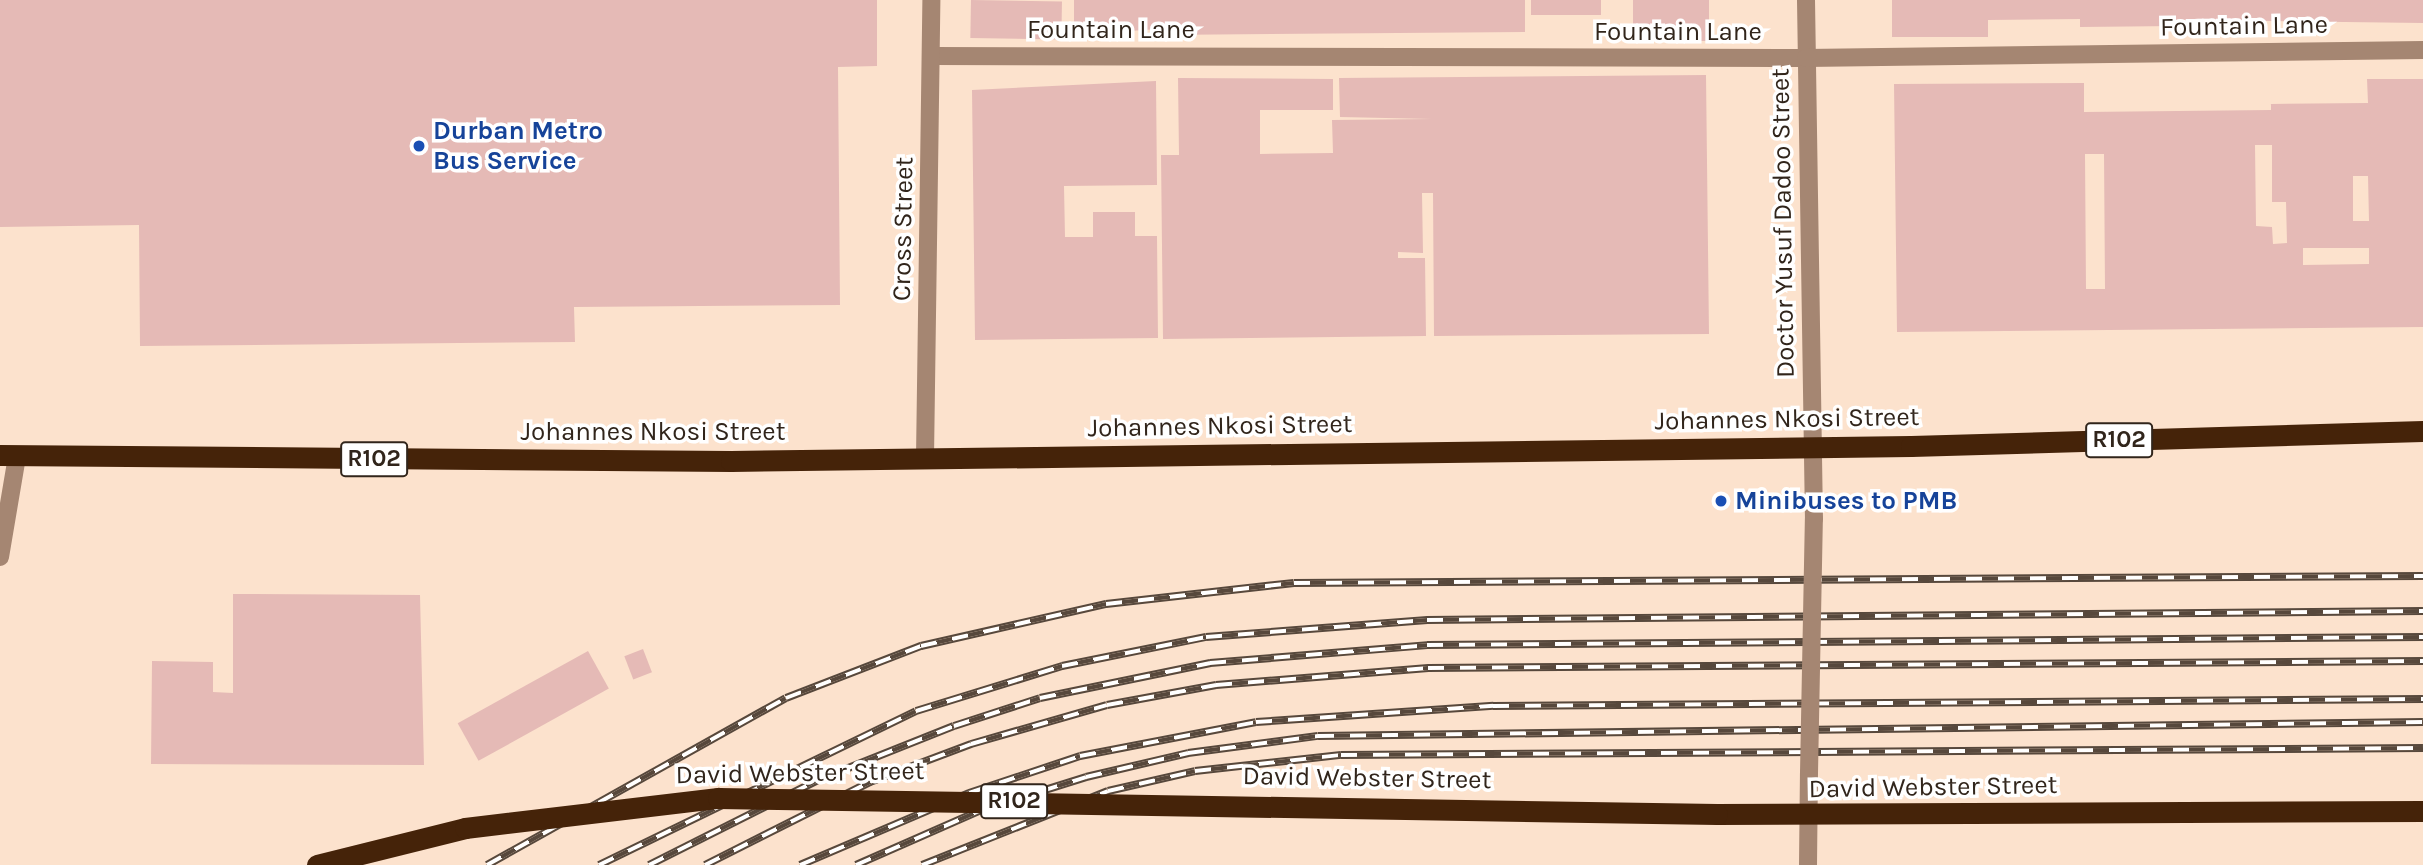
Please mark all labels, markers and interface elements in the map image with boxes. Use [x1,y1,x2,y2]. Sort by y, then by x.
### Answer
street label: Fountain Lane [2160,9,2328,43]
street label: Fountain Lane [1027,14,1195,46]
street label: Fountain Lane [1594,16,1762,48]
street label: Doctor Yusuf Dadoo Street [1765,68,1801,378]
place label: Durban Metro Bus Service [433,115,603,176]
marker: Durban Metro Bus Service [411,138,427,154]
street label: Cross Street [886,157,920,301]
street label: Johannes Nkosi Street [1654,401,1920,437]
street label: Johannes Nkosi Street [1087,408,1353,444]
street label: Johannes Nkosi Street [521,416,785,448]
road number: R102 [2084,419,2154,460]
road number: R102 [339,438,409,480]
place label: Minibuses to PMB [1735,485,1957,517]
marker: Minibuses to PMB [1713,493,1729,509]
street label: David Webster Street [675,755,925,791]
street label: David Webster Street [1242,760,1492,796]
street label: David Webster Street [1808,769,2058,805]
road number: R102 [979,780,1049,822]

